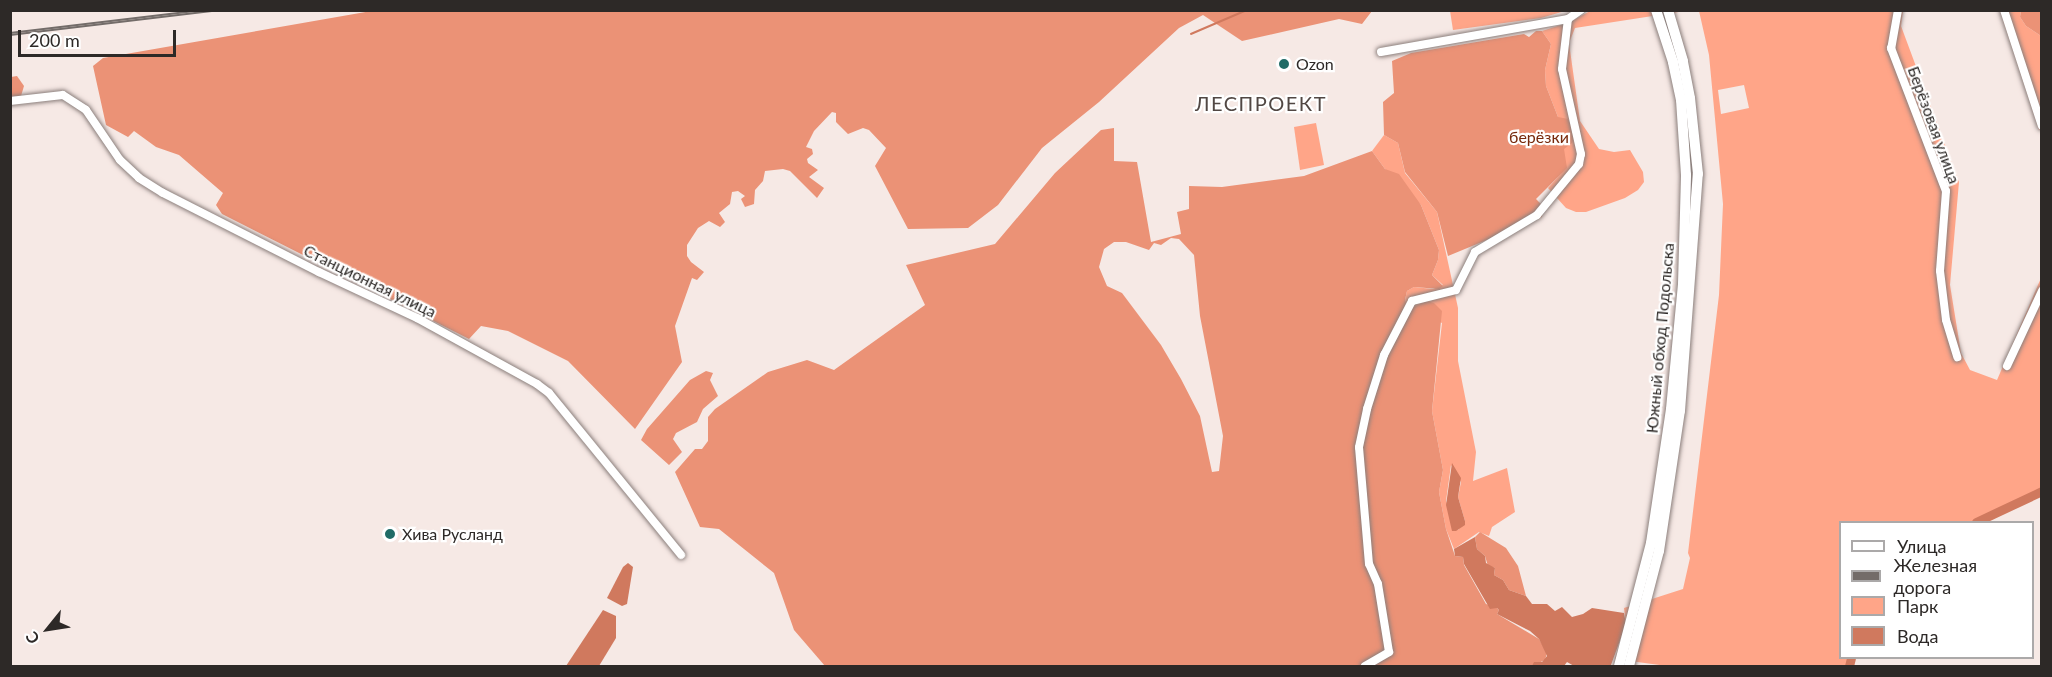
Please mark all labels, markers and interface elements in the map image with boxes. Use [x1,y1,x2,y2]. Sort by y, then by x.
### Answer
scale bar [21,18,178,56]
text: 200 m [29,29,80,51]
place label: Ozon [1296,54,1334,74]
marker: Ozon [1277,57,1291,71]
street label: Берёзовая улица [1904,64,1964,186]
district label: ЛЕСПРОЕКТ [1195,91,1327,115]
park label: берёзки [1509,127,1569,147]
street label: Станционная улица [301,241,439,321]
street label: Южный обход Подольска [1642,242,1678,434]
legend [1839,521,2034,659]
place label: Хива Русланд [402,524,503,544]
marker: Хива Русланд [383,527,397,541]
text: Улица [1897,535,1947,557]
text: Железная дорога [1893,554,1977,598]
text: Парк [1897,595,1938,617]
north arrow [18,599,78,659]
text: Вода [1897,625,1938,647]
text: С [21,629,43,648]

